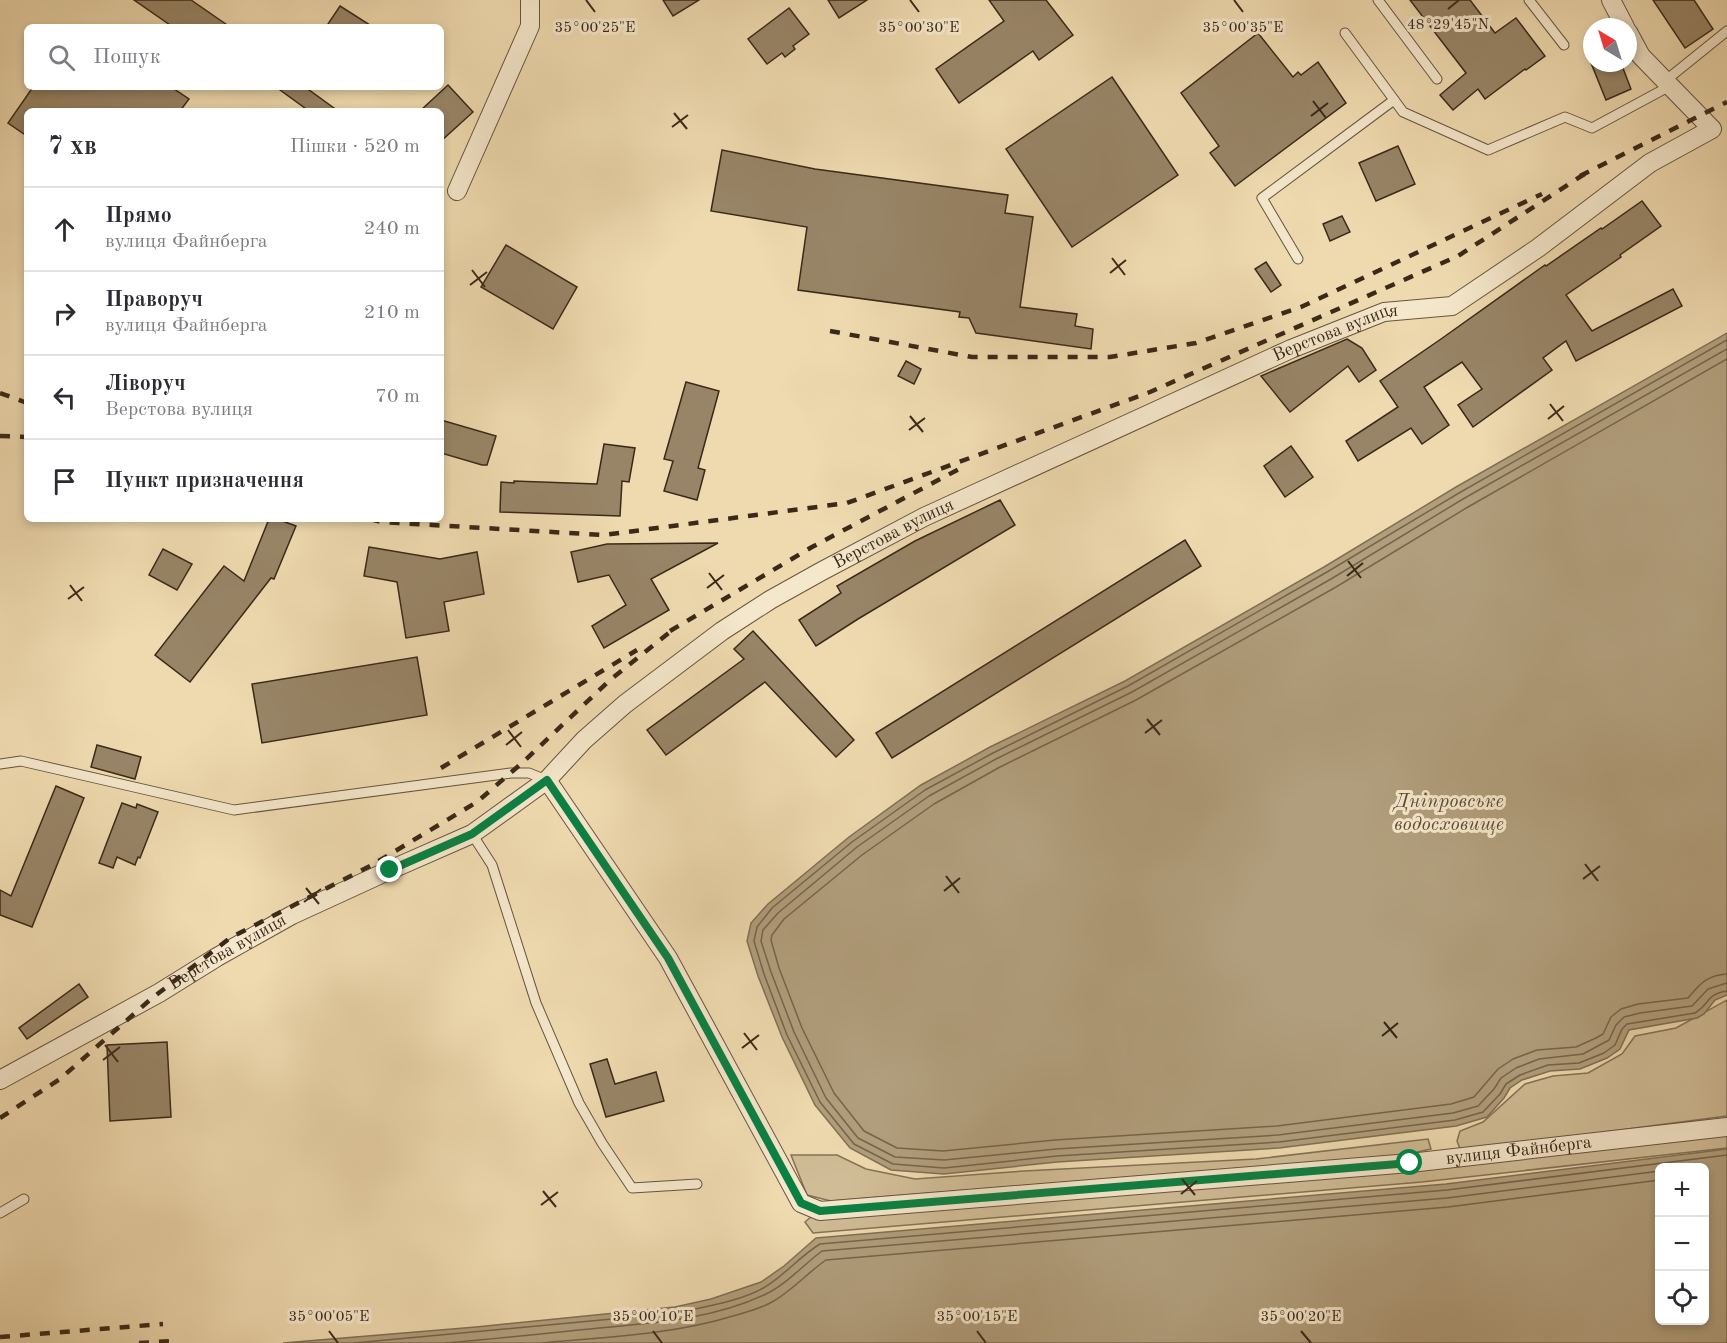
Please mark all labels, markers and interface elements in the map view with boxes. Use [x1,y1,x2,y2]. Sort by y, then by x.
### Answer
text: 48°29'45"N [1407,18,1489,33]
north arrow [1583,18,1637,72]
text: 35°00'25"E [555,21,635,36]
text: 35°00'30"E [879,21,959,36]
text: 35°00'35"E [1203,21,1283,36]
search box [24,24,444,90]
icon: search [45,41,78,74]
text: Пошук [93,46,161,68]
text: 7 хв [48,134,97,160]
text: Пішки · 520 m [290,137,420,157]
text: Прямо [105,205,172,227]
icon: ahead [48,213,81,246]
text: 240 m [364,219,420,239]
text: вулиця Файнберга [105,232,268,252]
text: Праворуч [105,289,203,311]
icon: right [48,297,81,330]
street label: Верстова вулиця [1270,302,1399,365]
text: 210 m [364,303,420,323]
text: вулиця Файнберга [105,316,268,336]
text: Ліворуч [105,373,186,395]
icon: left [48,381,81,414]
text: 70 m [375,387,420,407]
text: Верстова вулиця [105,400,253,420]
icon: arrive [48,465,81,498]
text: Пункт призначення [105,470,304,492]
street label: Верстова вулиця [830,496,957,572]
water label: Дніпровське водосховище [1391,792,1504,835]
route end [376,856,402,882]
street label: Верстова вулиця [165,911,289,994]
street label: вулиця Файнберга [1445,1133,1593,1168]
route start [1396,1149,1422,1175]
map controls [1655,1163,1709,1325]
button: + [1655,1163,1709,1217]
button: − [1655,1217,1709,1271]
button: locate [1655,1271,1709,1325]
text: 35°00'05"E [289,1310,369,1325]
text: 35°00'10"E [613,1310,693,1325]
text: 35°00'15"E [937,1310,1017,1325]
text: 35°00'20"E [1261,1310,1341,1325]

